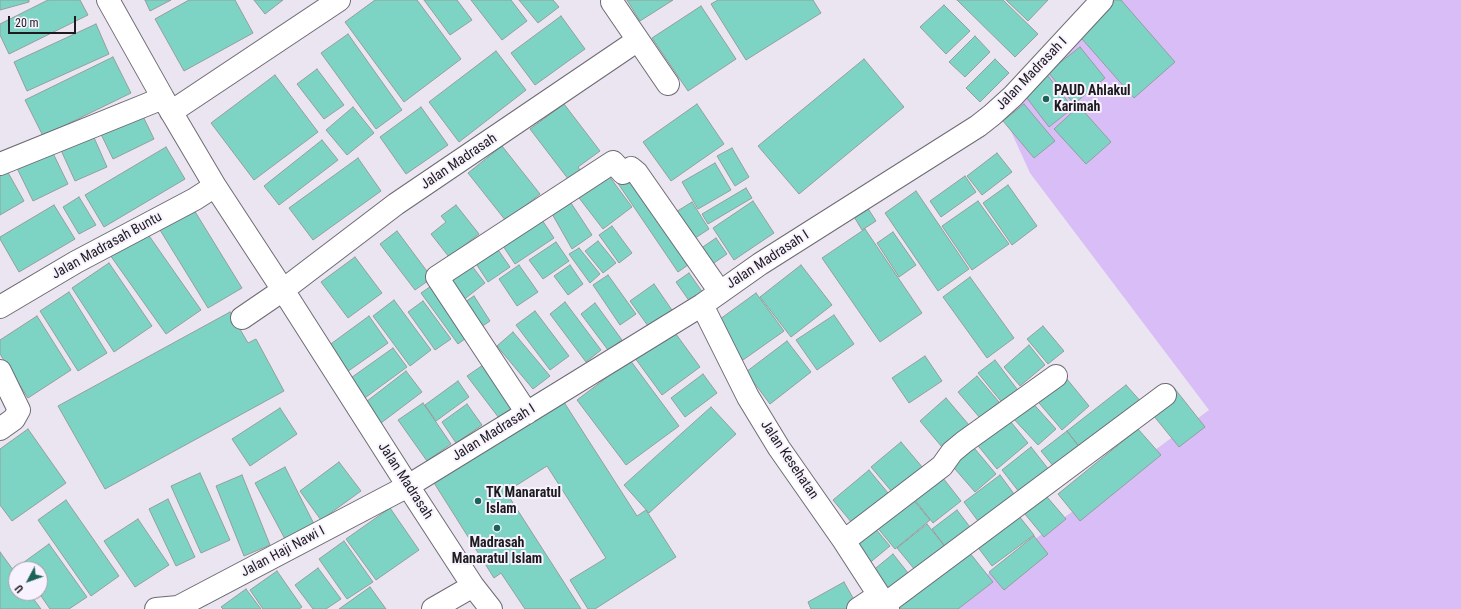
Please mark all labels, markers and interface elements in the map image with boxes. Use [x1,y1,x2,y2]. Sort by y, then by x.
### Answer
scale bar [10,8,78,34]
text: 20 m [15,16,39,30]
street label: Jalan Madrasah I [993,34,1071,114]
place label: PAUD Ahlakul Karimah [1054,83,1131,116]
marker: PAUD Ahlakul Karimah [1041,94,1051,104]
street label: Jalan Madrasah [418,130,500,194]
street label: Jalan Madrasah Buntu [49,209,165,283]
street label: Jalan Madrasah I [724,227,812,293]
street label: Jalan Madrasah I [449,401,539,465]
street label: Jalan Kesehatan [756,417,822,503]
street label: Jalan Madrasah [374,439,436,523]
place label: TK Manaratul Islam [486,485,561,518]
marker: TK Manaratul Islam [473,496,483,506]
street label: Jalan Haji Nawi I [238,523,328,581]
marker: Madrasah Manaratul Islam [492,523,502,533]
place label: Madrasah Manaratul Islam [452,535,542,568]
north arrow [8,561,48,601]
text: U [12,582,26,595]

